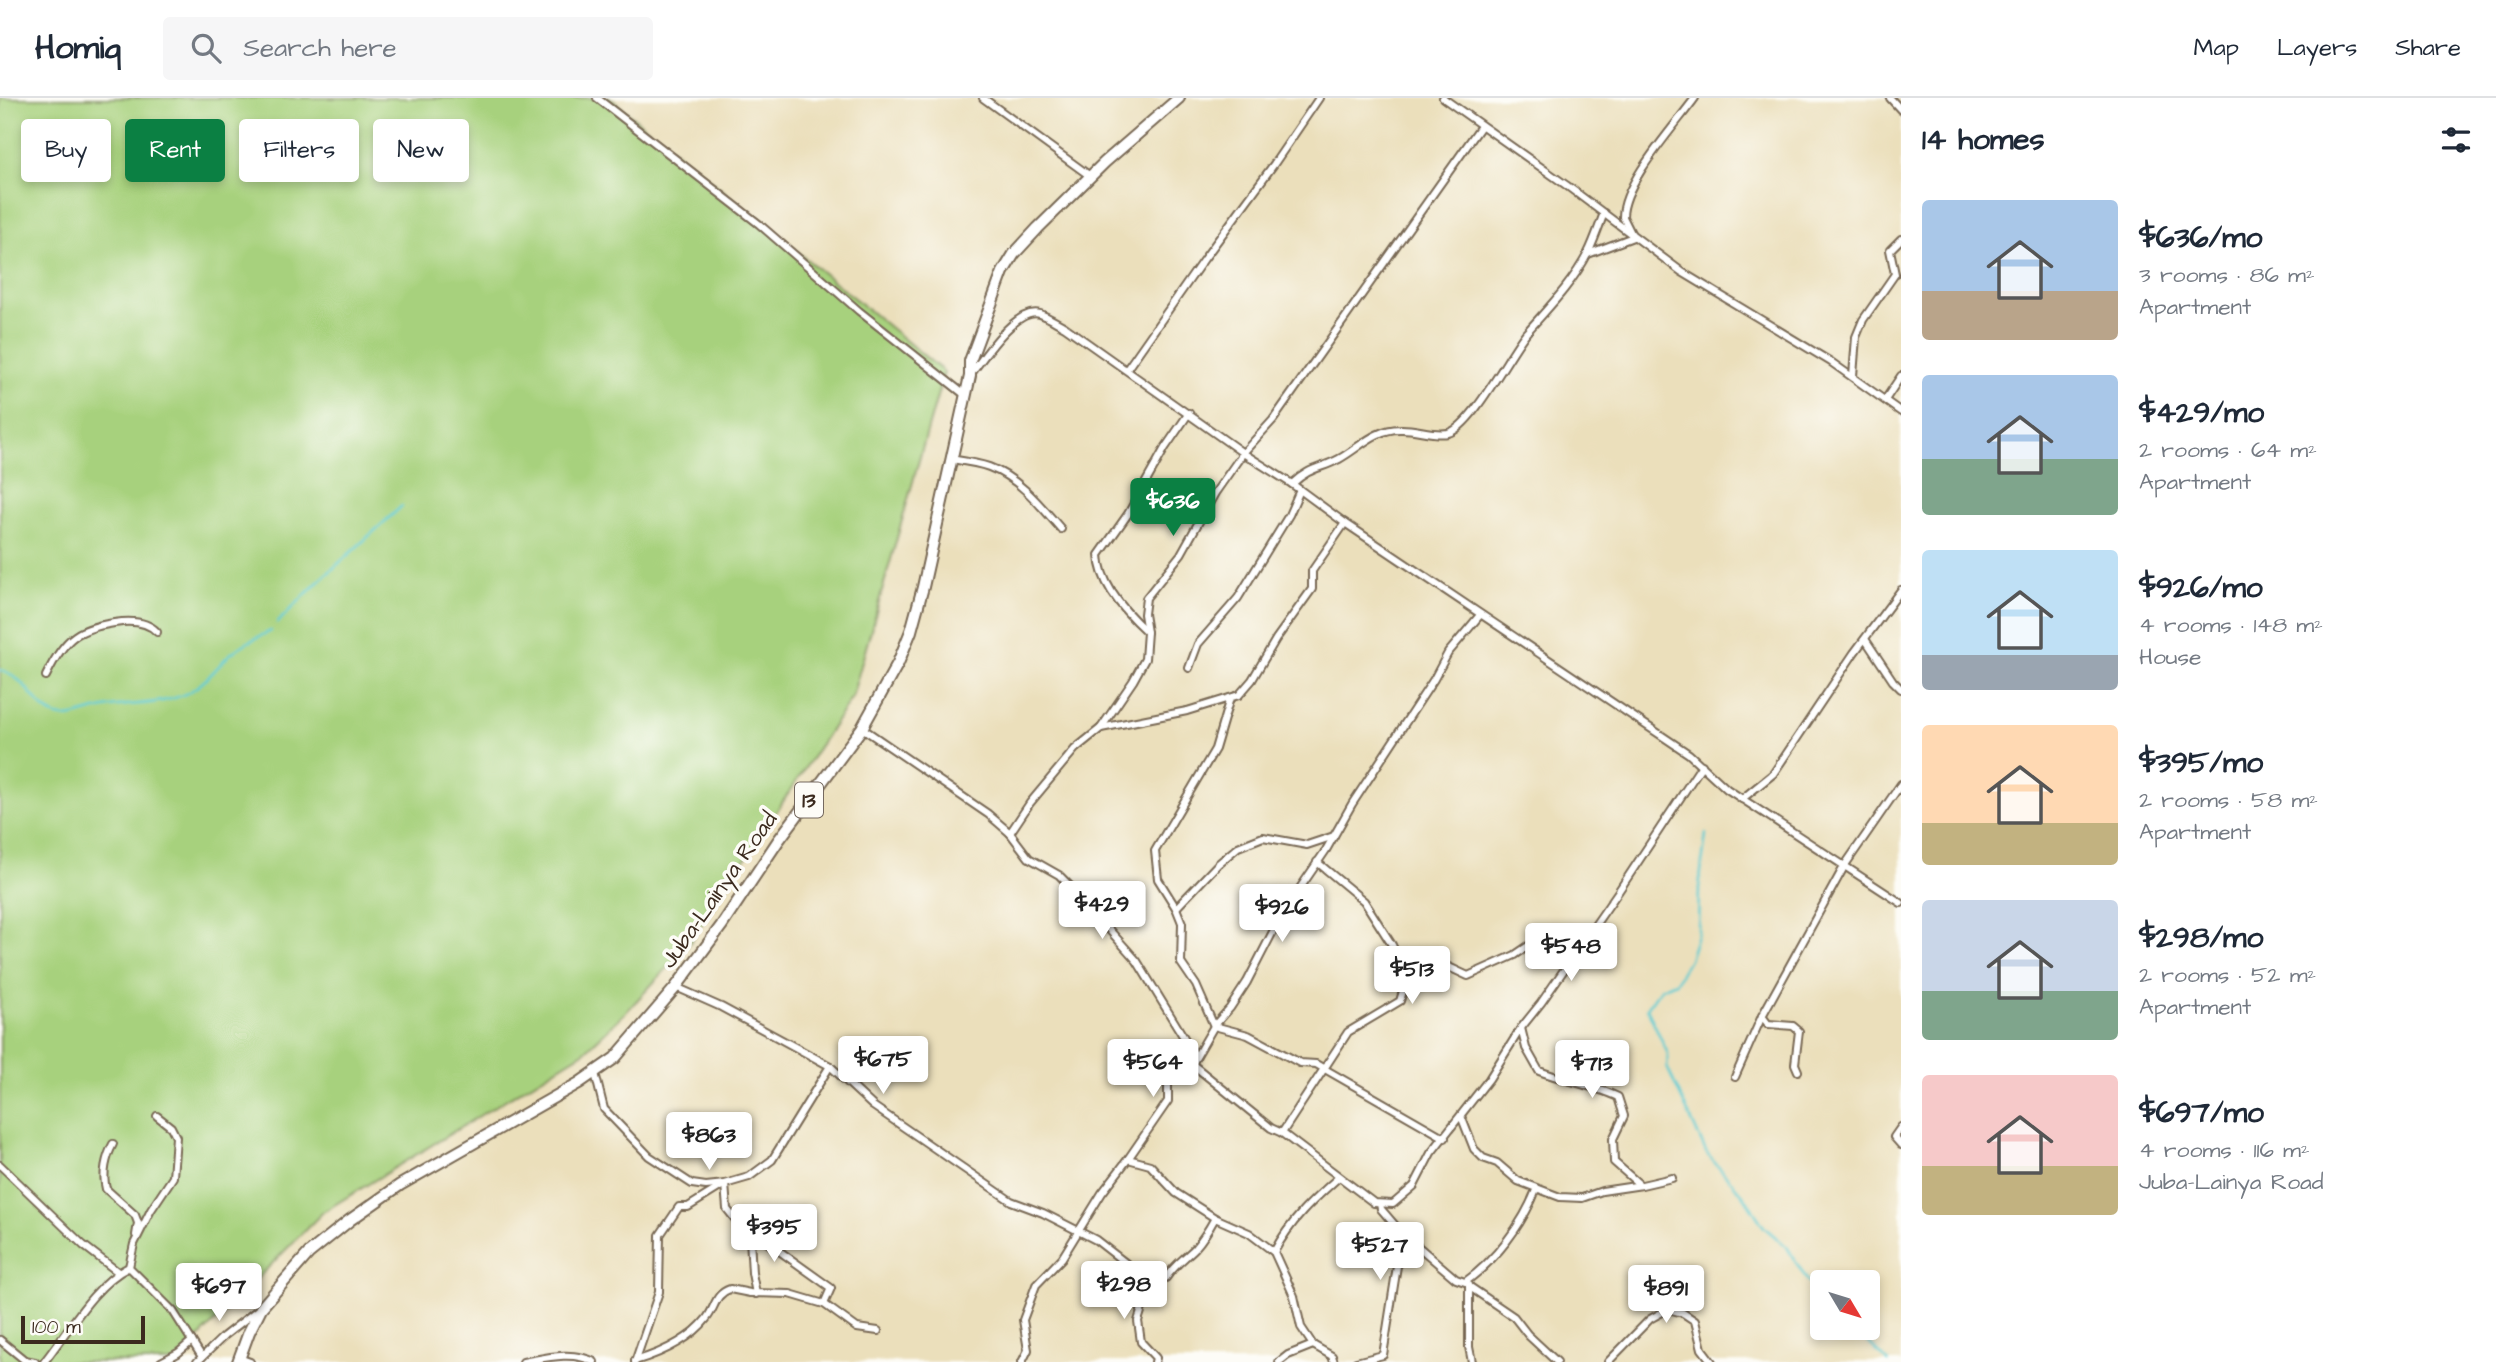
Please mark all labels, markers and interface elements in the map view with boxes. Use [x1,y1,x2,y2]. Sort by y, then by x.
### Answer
search box [163,17,653,80]
text: Homiq [35,25,121,71]
icon: search [187,29,225,67]
text: Search here [243,30,397,66]
text: Map [2194,31,2239,65]
text: Layers [2277,31,2357,65]
text: Share [2395,31,2461,65]
chip: Buy [21,119,111,182]
chip: Rent [125,119,225,182]
chip: Filters [239,119,359,182]
chip: New [373,119,469,182]
text: 14 homes [1922,119,2045,161]
icon: filters [2437,121,2475,159]
text: $636/mo [2139,217,2262,259]
icon: home [1978,228,2062,312]
text: 3 rooms · 86 m² [2139,259,2315,291]
text: Apartment [2139,291,2251,323]
text: $429/mo [2139,392,2264,434]
icon: home [1978,403,2062,487]
text: 2 rooms · 64 m² [2139,434,2317,466]
text: Apartment [2139,466,2251,498]
pin: $636 [1132,478,1214,538]
text: $636 [1146,485,1200,517]
text: $926/mo [2139,567,2263,609]
icon: home [1978,578,2062,662]
text: 4 rooms · 148 m² [2139,609,2323,641]
text: House [2139,641,2202,673]
text: $395/mo [2139,742,2263,784]
icon: home [1978,753,2062,837]
road number: 13 [795,782,823,818]
text: 2 rooms · 58 m² [2139,784,2318,816]
street label: Juba-Lainya Road [653,805,786,975]
text: Apartment [2139,816,2251,848]
pin: $429 [1061,882,1143,941]
pin: $926 [1241,884,1323,944]
text: $429 [1075,888,1129,920]
text: $926 [1255,891,1309,923]
text: $298/mo [2139,917,2263,959]
pin: $548 [1530,924,1612,983]
icon: home [1978,928,2062,1012]
text: $548 [1541,930,1601,962]
pin: $513 [1371,946,1453,1006]
text: $513 [1390,953,1434,985]
text: 2 rooms · 52 m² [2139,959,2316,991]
text: Apartment [2139,991,2251,1023]
pin: $675 [842,1037,924,1096]
pin: $564 [1112,1040,1194,1099]
pin: $713 [1551,1040,1633,1100]
text: $675 [854,1043,912,1075]
text: $564 [1123,1046,1183,1078]
text: $713 [1571,1047,1613,1079]
text: $697/mo [2139,1092,2264,1134]
icon: home [1978,1103,2062,1187]
pin: $863 [668,1112,750,1172]
text: $863 [682,1119,736,1151]
text: 4 rooms · 116 m² [2139,1134,2310,1166]
text: Juba-Lainya Road [2139,1166,2324,1198]
pin: $395 [733,1204,815,1264]
text: $395 [747,1211,801,1243]
pin: $527 [1339,1222,1421,1282]
text: $527 [1352,1229,1408,1261]
pin: $298 [1083,1262,1165,1321]
pin: $697 [178,1264,260,1323]
pin: $891 [1625,1266,1707,1325]
text: $298 [1097,1268,1151,1300]
text: $697 [192,1270,246,1302]
north arrow [1810,1270,1880,1340]
map controls [1810,1270,1880,1340]
text: $891 [1644,1272,1688,1304]
scale bar [21,1313,145,1345]
text: 100 m [32,1314,81,1341]

